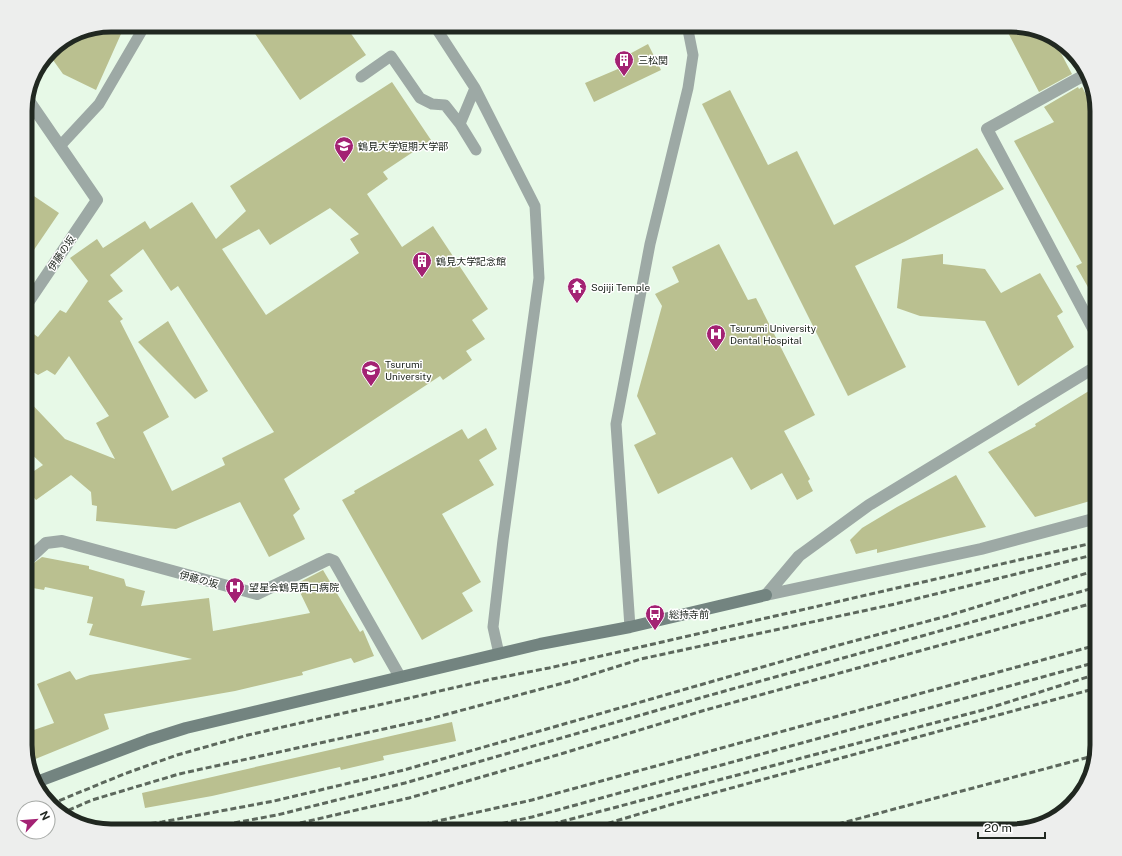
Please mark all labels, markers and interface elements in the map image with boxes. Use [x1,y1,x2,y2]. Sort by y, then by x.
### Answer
building icon: 三松関 [613,49,635,77]
place label: 三松関 [638,54,668,66]
school or university icon: 鶴見大学短期大学部 [333,135,355,163]
place label: 鶴見大学短期大学部 [358,140,448,152]
street label: 伊藤の坂 [45,233,77,273]
building icon: 鶴見大学記念館 [411,250,433,278]
place label: 鶴見大学記念館 [436,255,506,267]
temple icon: Sojiji Temple [566,276,588,304]
place label: Sojiji Temple [591,281,650,293]
place label: Tsurumi University Dental Hospital [730,322,817,346]
hospital icon: Tsurumi University Dental Hospital [705,323,727,351]
place label: Tsurumi University [385,358,432,382]
school or university icon: Tsurumi University [360,359,382,387]
street label: 伊藤の坂 [178,568,220,590]
hospital icon: 望星会鶴見西口病院 [224,576,246,604]
place label: 望星会鶴見西口病院 [249,581,339,593]
bus stop icon: 総持寺前 [644,603,666,631]
place label: 総持寺前 [669,608,709,620]
north arrow [16,800,56,840]
text: N [38,809,52,822]
scale bar [978,814,1045,840]
text: 20 m [984,821,1012,835]

